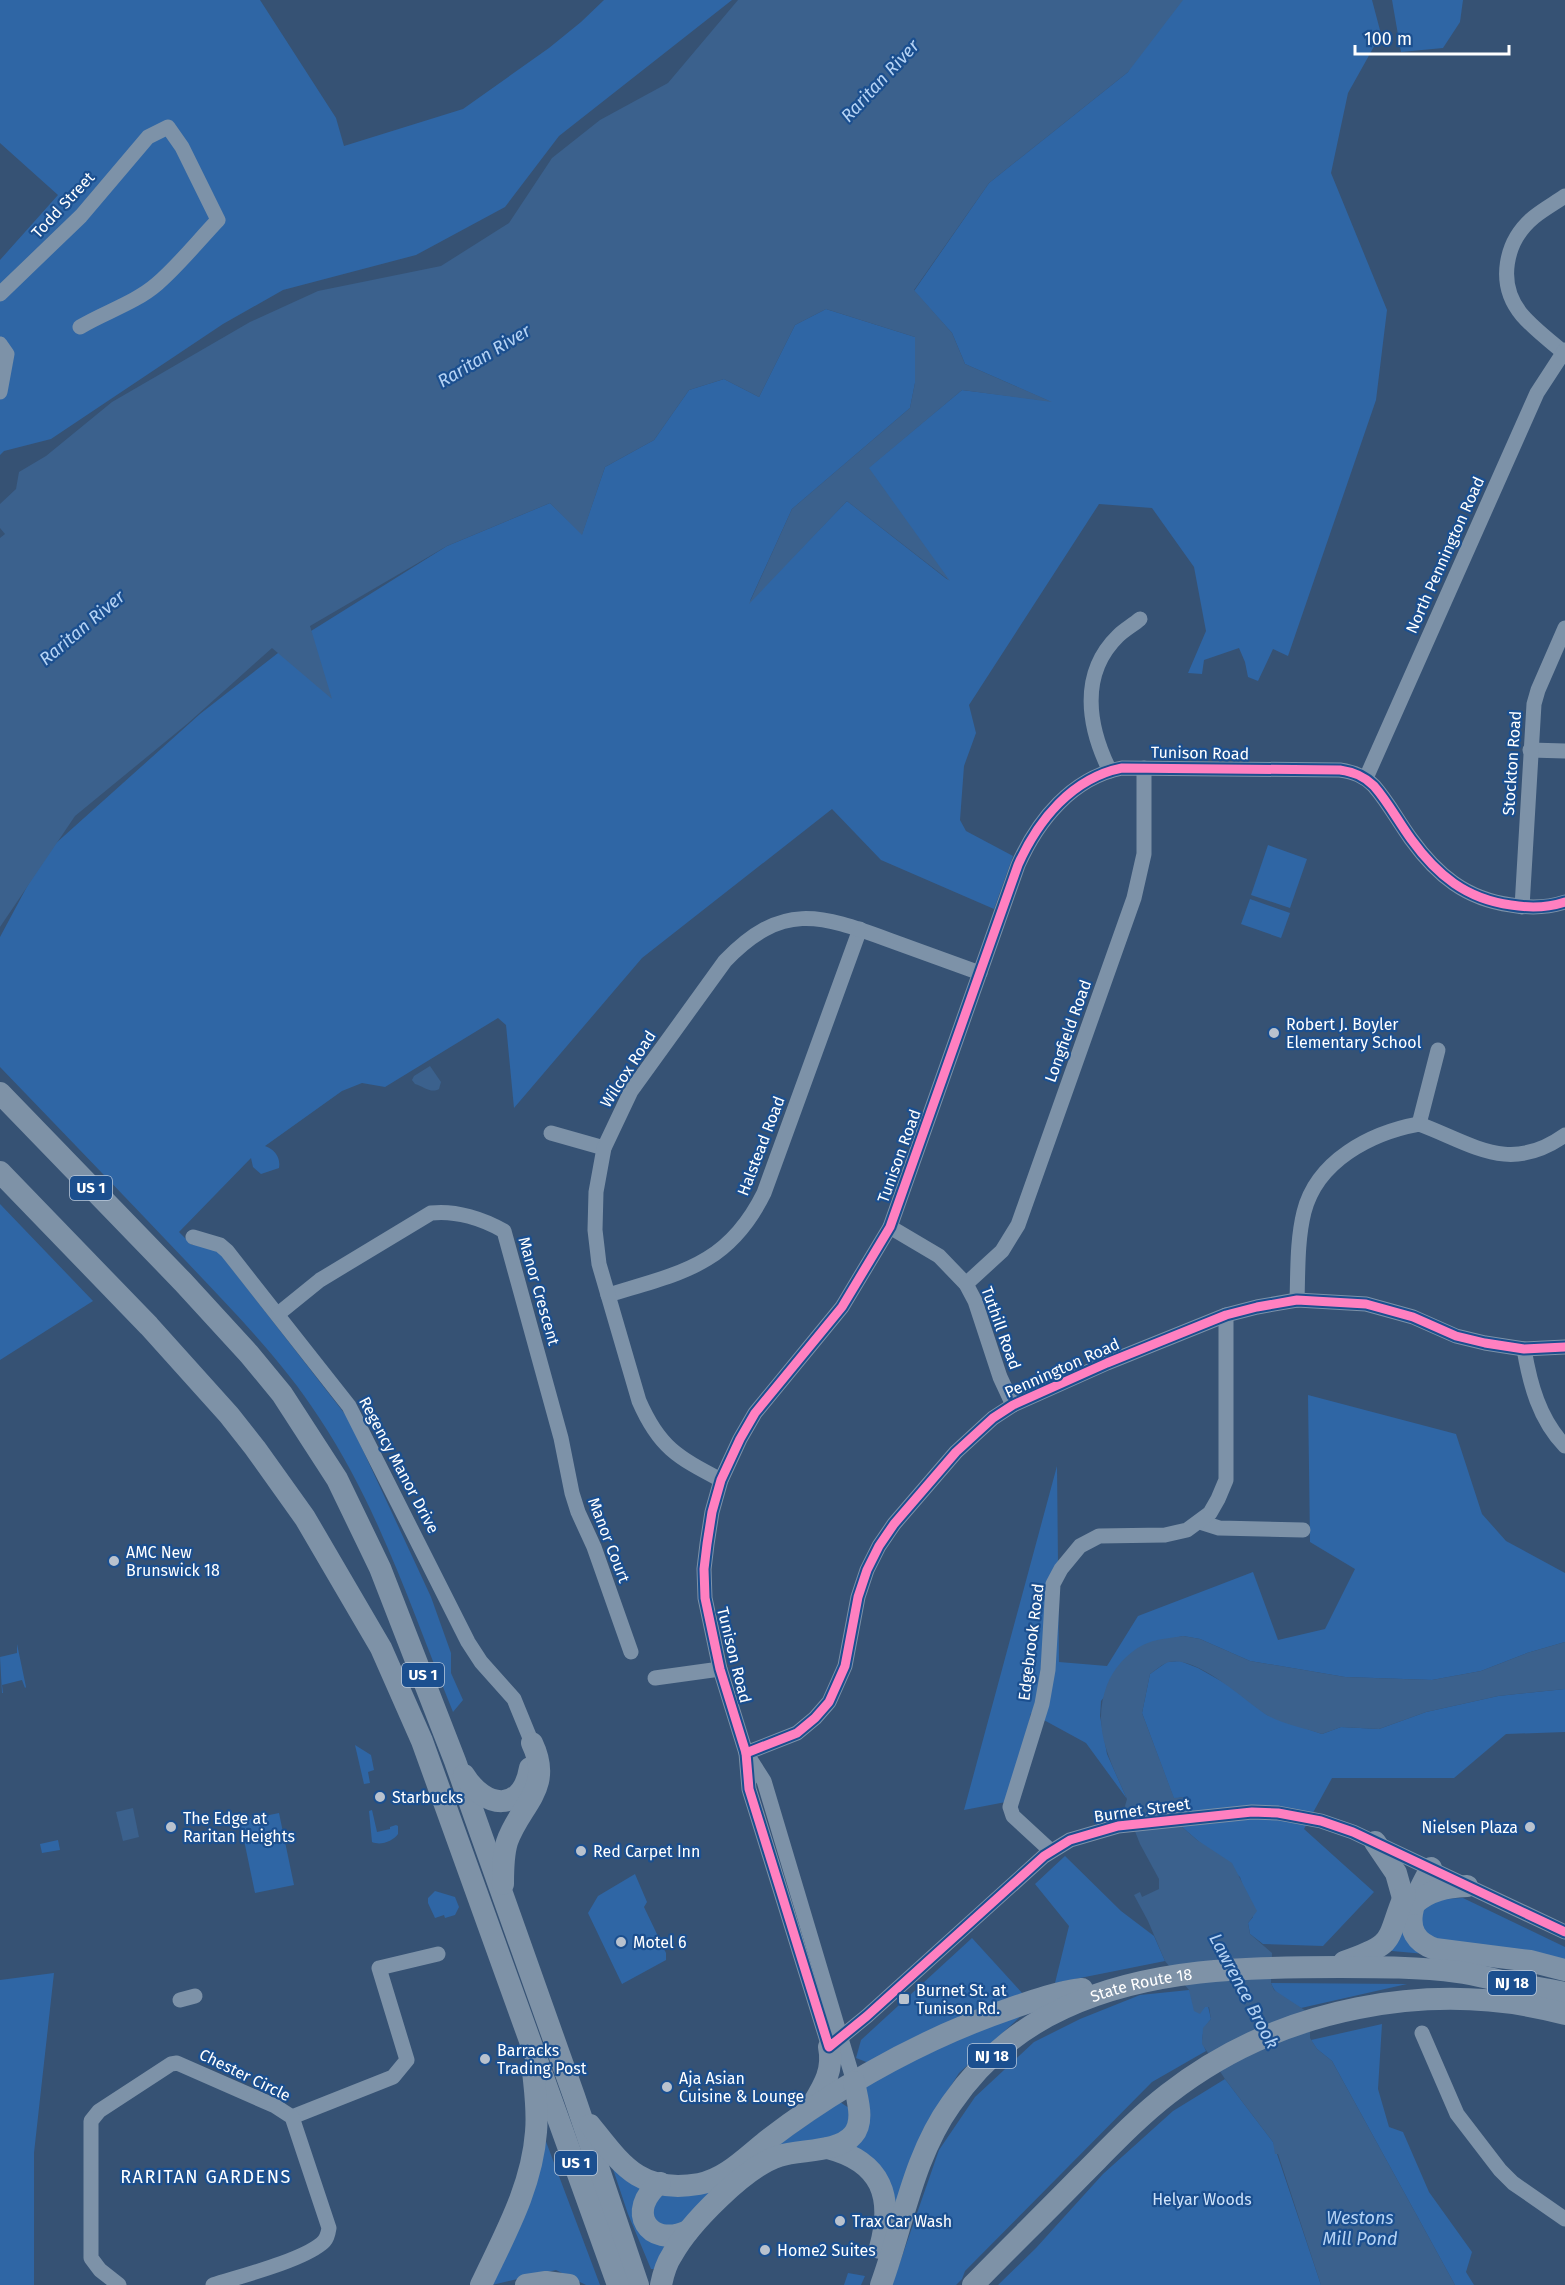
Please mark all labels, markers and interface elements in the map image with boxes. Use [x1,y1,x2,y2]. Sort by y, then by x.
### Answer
scale bar [1355,18,1510,56]
text: 100 m [1364,28,1412,50]
water label: Raritan River [836,34,925,127]
street label: Todd Street [28,168,99,242]
water label: Raritan River [433,319,535,392]
street label: North Pennington Road [1402,474,1488,636]
water label: Raritan River [35,585,130,670]
street label: Stockton Road [1499,710,1525,816]
street label: Tunison Road [1151,743,1249,763]
street label: Longfield Road [1041,977,1095,1085]
place label: Robert J. Boyler Elementary School [1286,1015,1422,1052]
marker: Robert J. Boyler Elementary School [1267,1026,1281,1040]
street label: Wilcox Road [596,1027,660,1111]
street label: Halstead Road [733,1094,789,1198]
street label: Tunison Road [873,1107,925,1205]
road number: US 1 [70,1176,112,1200]
street label: Manor Crescent [514,1234,564,1348]
street label: Tuthill Road [977,1284,1025,1372]
street label: Pennington Road [1002,1334,1122,1402]
street label: Regency Manor Drive [355,1393,443,1537]
street label: Manor Court [584,1495,634,1585]
place label: AMC New Brunswick 18 [126,1543,220,1580]
marker: AMC New Brunswick 18 [107,1554,121,1568]
street label: Edgebrook Road [1014,1582,1048,1702]
street label: Tunison Road [713,1605,755,1705]
road number: US 1 [402,1663,444,1687]
place label: Starbucks [392,1788,463,1807]
marker: Starbucks [373,1790,387,1804]
street label: Burnet Street [1093,1794,1191,1826]
place label: The Edge at Raritan Heights [183,1809,295,1846]
place label: Nielsen Plaza [1421,1818,1518,1837]
marker: The Edge at Raritan Heights [164,1820,178,1834]
marker: Nielsen Plaza [1523,1820,1537,1834]
place label: Red Carpet Inn [593,1842,700,1861]
marker: Red Carpet Inn [574,1844,588,1858]
water label: Lawrence Brook [1204,1930,1284,2053]
place label: Motel 6 [633,1933,687,1952]
marker: Motel 6 [614,1935,628,1949]
street label: State Route 18 [1088,1964,1193,2006]
road number: NJ 18 [1488,1971,1536,1995]
place label: Burnet St. at Tunison Rd. [916,1981,1007,2018]
marker: Burnet St. at Tunison Rd. [897,1992,911,2006]
place label: Barracks Trading Post [497,2041,587,2078]
road number: NJ 18 [968,2044,1016,2068]
street label: Chester Circle [196,2045,294,2105]
marker: Barracks Trading Post [478,2052,492,2066]
place label: Aja Asian Cuisine & Lounge [679,2069,804,2106]
marker: Aja Asian Cuisine & Lounge [660,2080,674,2094]
road number: US 1 [555,2151,597,2175]
district label: RARITAN GARDENS [120,2166,292,2188]
park label: Helyar Woods [1152,2190,1252,2209]
water label: Westons Mill Pond [1322,2207,1398,2250]
place label: Trax Car Wash [852,2212,952,2231]
marker: Trax Car Wash [833,2214,847,2228]
place label: Home2 Suites [777,2241,876,2260]
marker: Home2 Suites [758,2243,772,2257]

